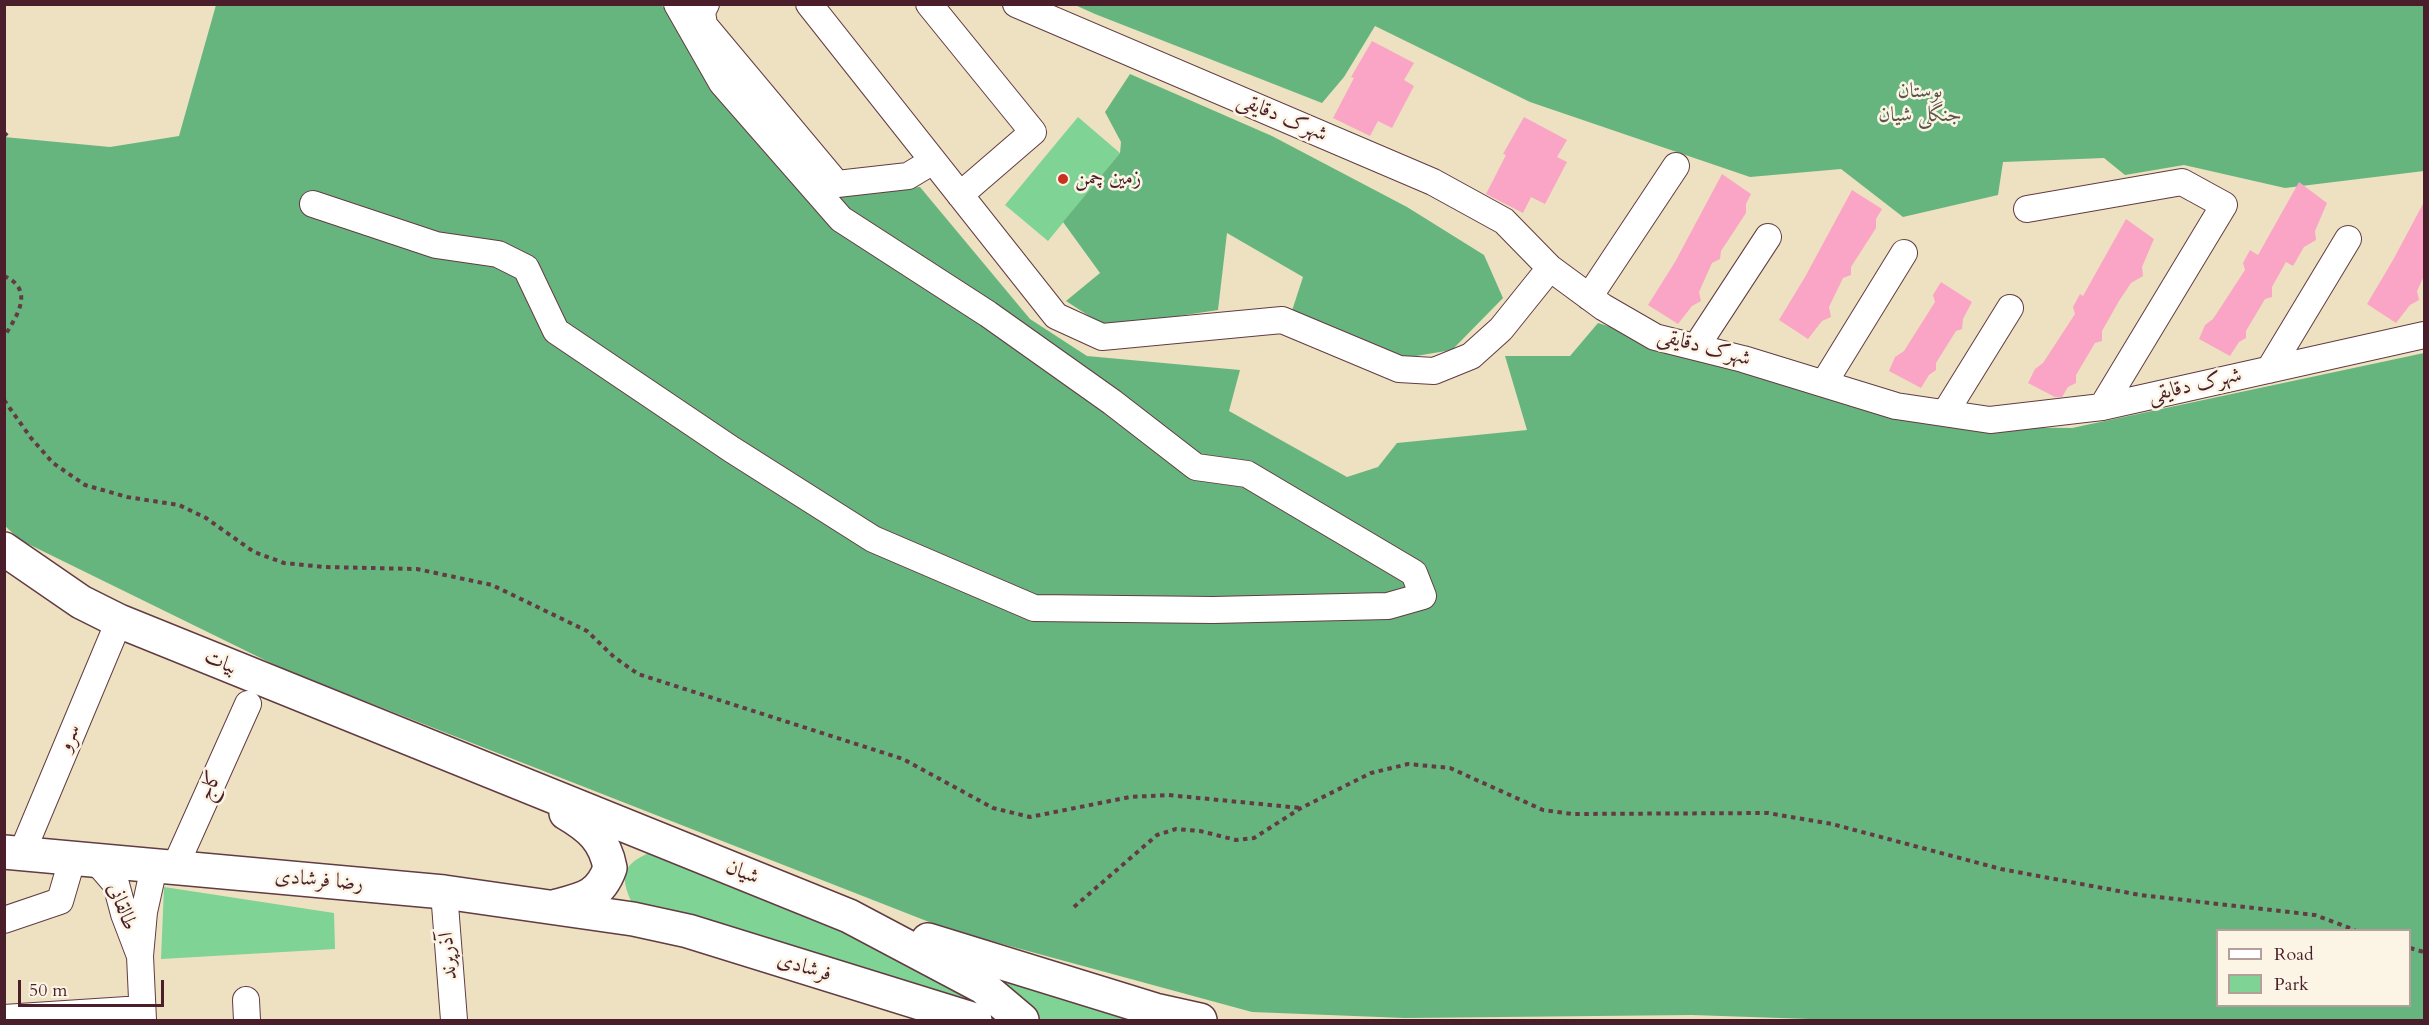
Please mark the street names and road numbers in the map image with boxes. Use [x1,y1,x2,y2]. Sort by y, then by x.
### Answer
street label: شهرک دقایقی [1233,88,1331,148]
street label: شهرک دقایقی [1655,323,1753,373]
street label: شهرک دقایقی [2146,363,2244,409]
street label: بیات [200,645,240,681]
street label: سرو [53,721,87,755]
street label: کاج [193,767,229,805]
street label: شیان [722,855,762,891]
street label: رضا فرشادی [274,865,364,897]
street label: طالقانی [101,880,141,934]
street label: آذرپرند [434,931,464,981]
street label: فرشادی [774,948,834,988]

